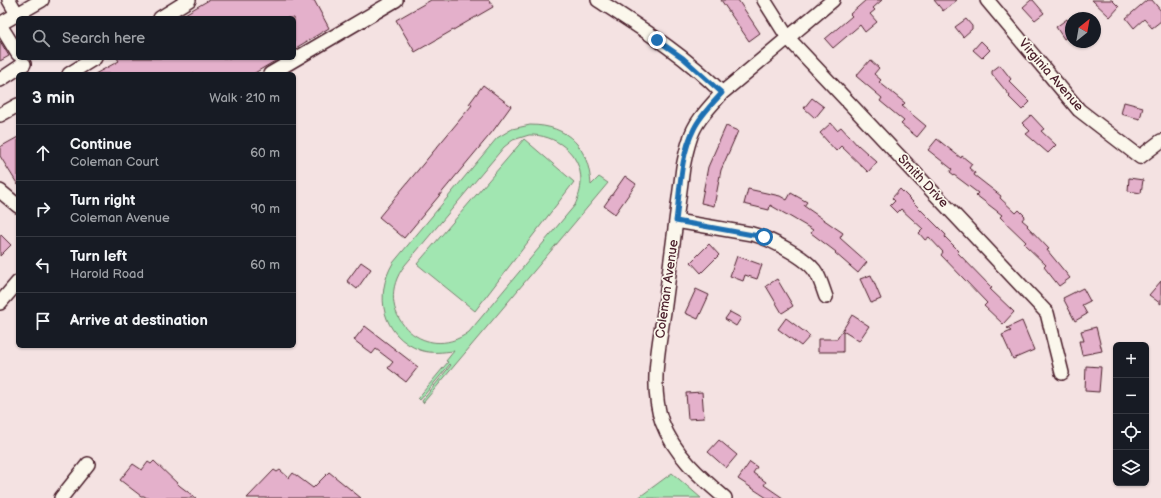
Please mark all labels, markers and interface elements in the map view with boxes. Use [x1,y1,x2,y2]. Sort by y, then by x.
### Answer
north arrow [1065,12,1101,48]
search box [16,16,296,60]
icon: search [30,27,52,49]
text: Search here [62,29,145,48]
route end [648,31,666,49]
street label: Virginia Avenue [1015,35,1087,115]
text: 3 min [32,88,75,108]
text: Walk · 210 m [209,90,280,106]
text: Continue [70,135,132,154]
icon: ahead [32,142,54,164]
text: 60 m [250,145,280,161]
street label: Smith Drive [894,151,952,211]
text: Coleman Court [70,154,159,170]
text: Turn right [70,191,135,210]
icon: right [32,198,54,220]
text: 90 m [251,201,280,217]
text: Coleman Avenue [70,210,170,226]
route start [755,228,773,246]
street label: Coleman Avenue [652,238,682,339]
text: Turn left [70,247,127,266]
icon: left [32,254,54,276]
text: 60 m [250,257,280,273]
text: Harold Road [70,266,144,282]
icon: arrive [32,310,54,332]
text: Arrive at destination [70,311,208,330]
map controls [1113,342,1149,486]
button: + [1113,342,1149,378]
button: − [1113,378,1149,414]
button: locate [1113,414,1149,450]
button: layers [1113,450,1149,486]

